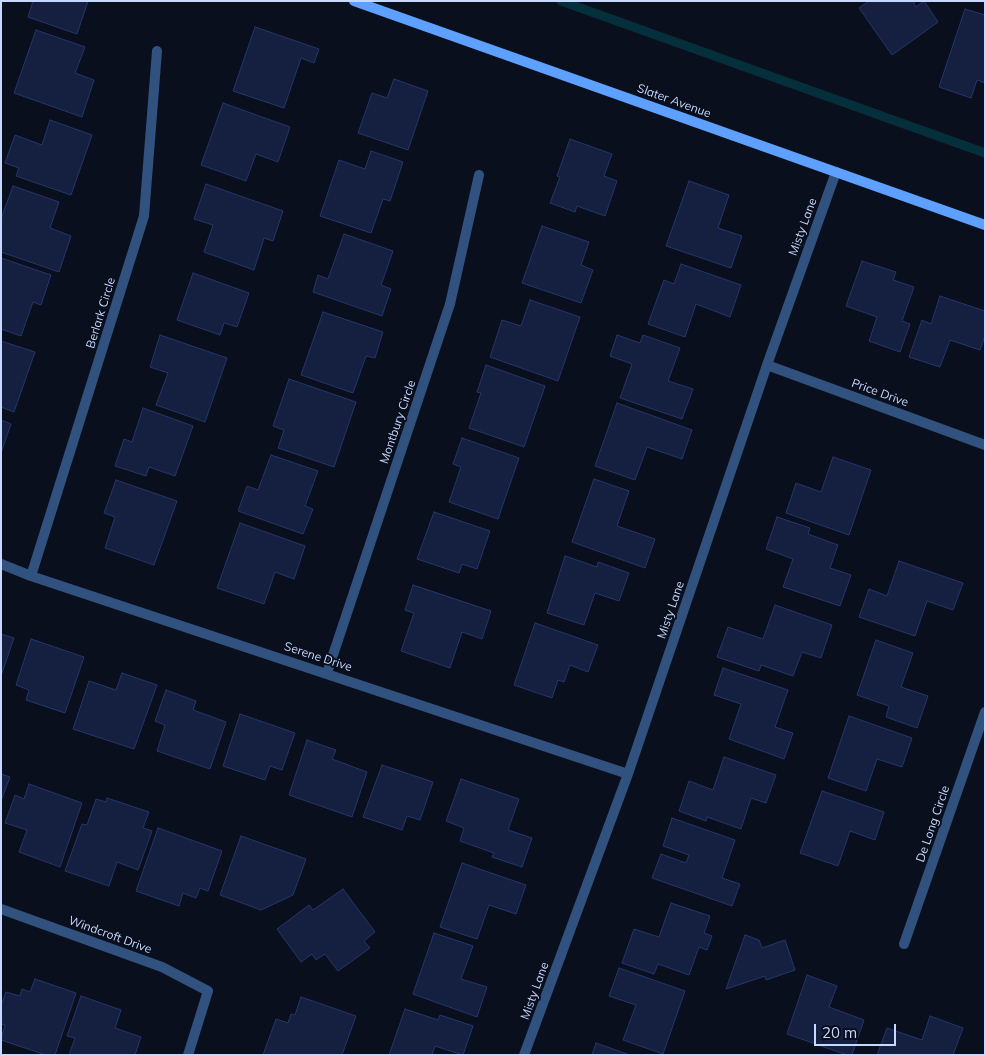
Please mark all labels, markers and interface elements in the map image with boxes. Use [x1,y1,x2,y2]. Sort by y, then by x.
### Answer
street label: Slater Avenue [635,81,713,121]
street label: Misty Lane [786,196,820,258]
street label: Berlark Circle [83,276,119,350]
street label: Price Drive [850,376,910,410]
street label: Montbury Circle [377,378,419,466]
street label: Misty Lane [654,579,688,641]
street label: Serene Drive [282,639,354,675]
street label: De Long Circle [913,784,953,864]
street label: Windcroft Drive [66,913,154,957]
street label: Misty Lane [518,960,552,1022]
scale bar [816,1014,898,1046]
text: 20 m [822,1023,857,1042]

